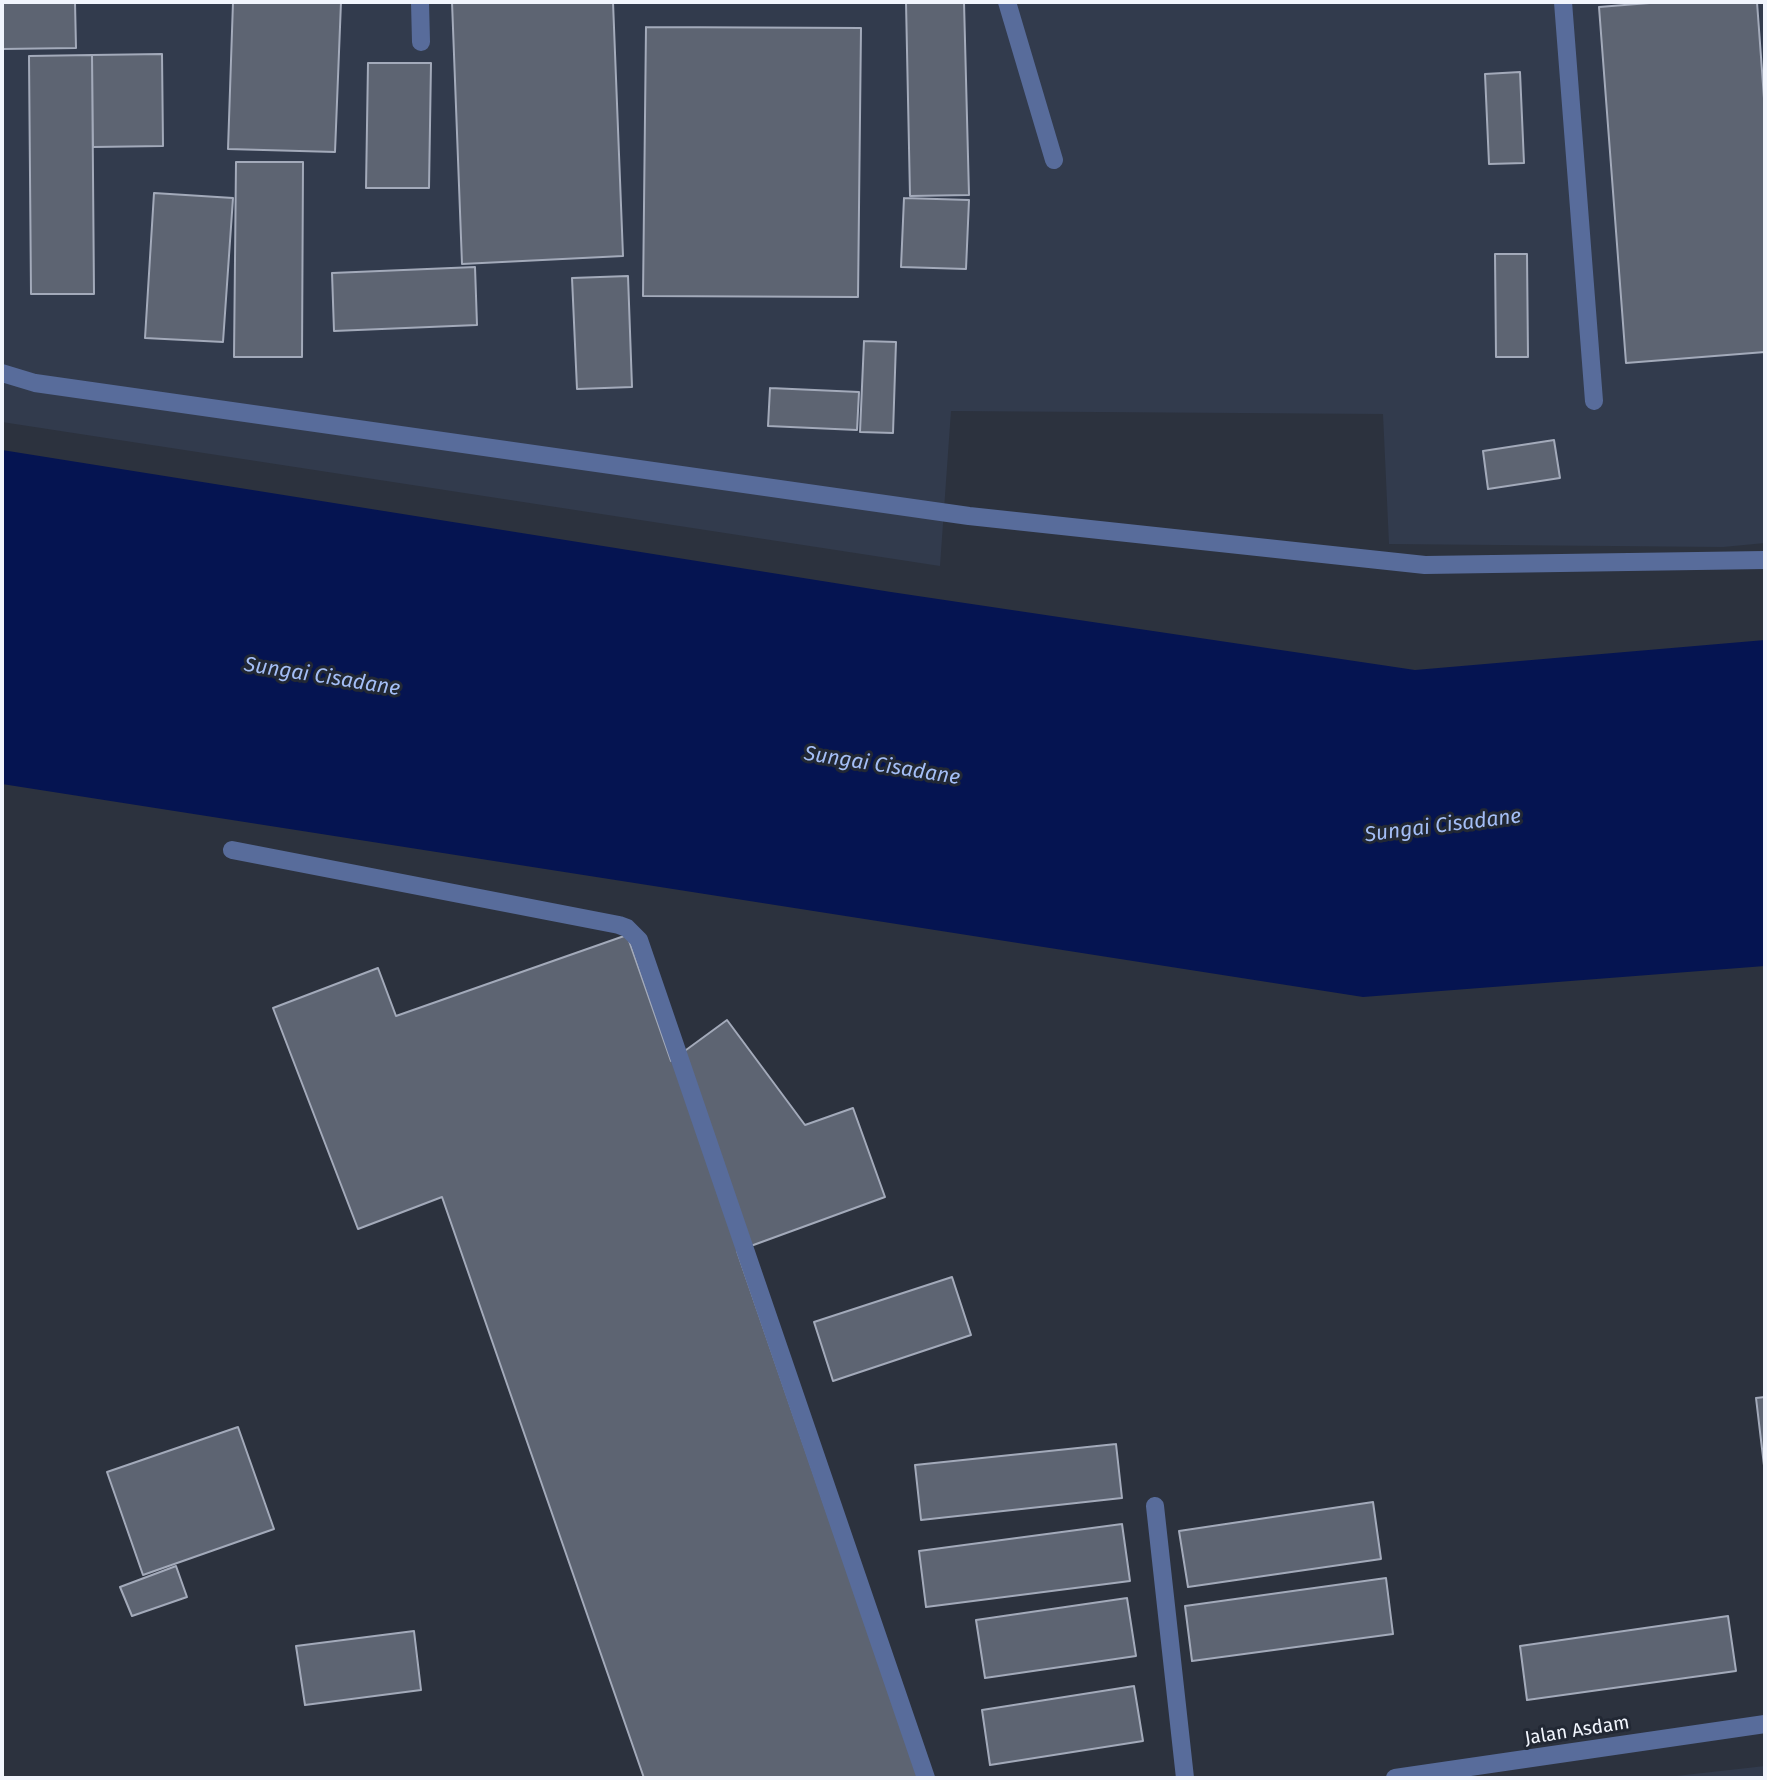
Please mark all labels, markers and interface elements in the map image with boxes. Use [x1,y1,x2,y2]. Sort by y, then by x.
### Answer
water label: Sungai Cisadane [242,652,402,702]
water label: Sungai Cisadane [802,741,962,791]
water label: Sungai Cisadane [1363,804,1523,848]
street label: Jalan Asdam [1523,1711,1631,1751]

